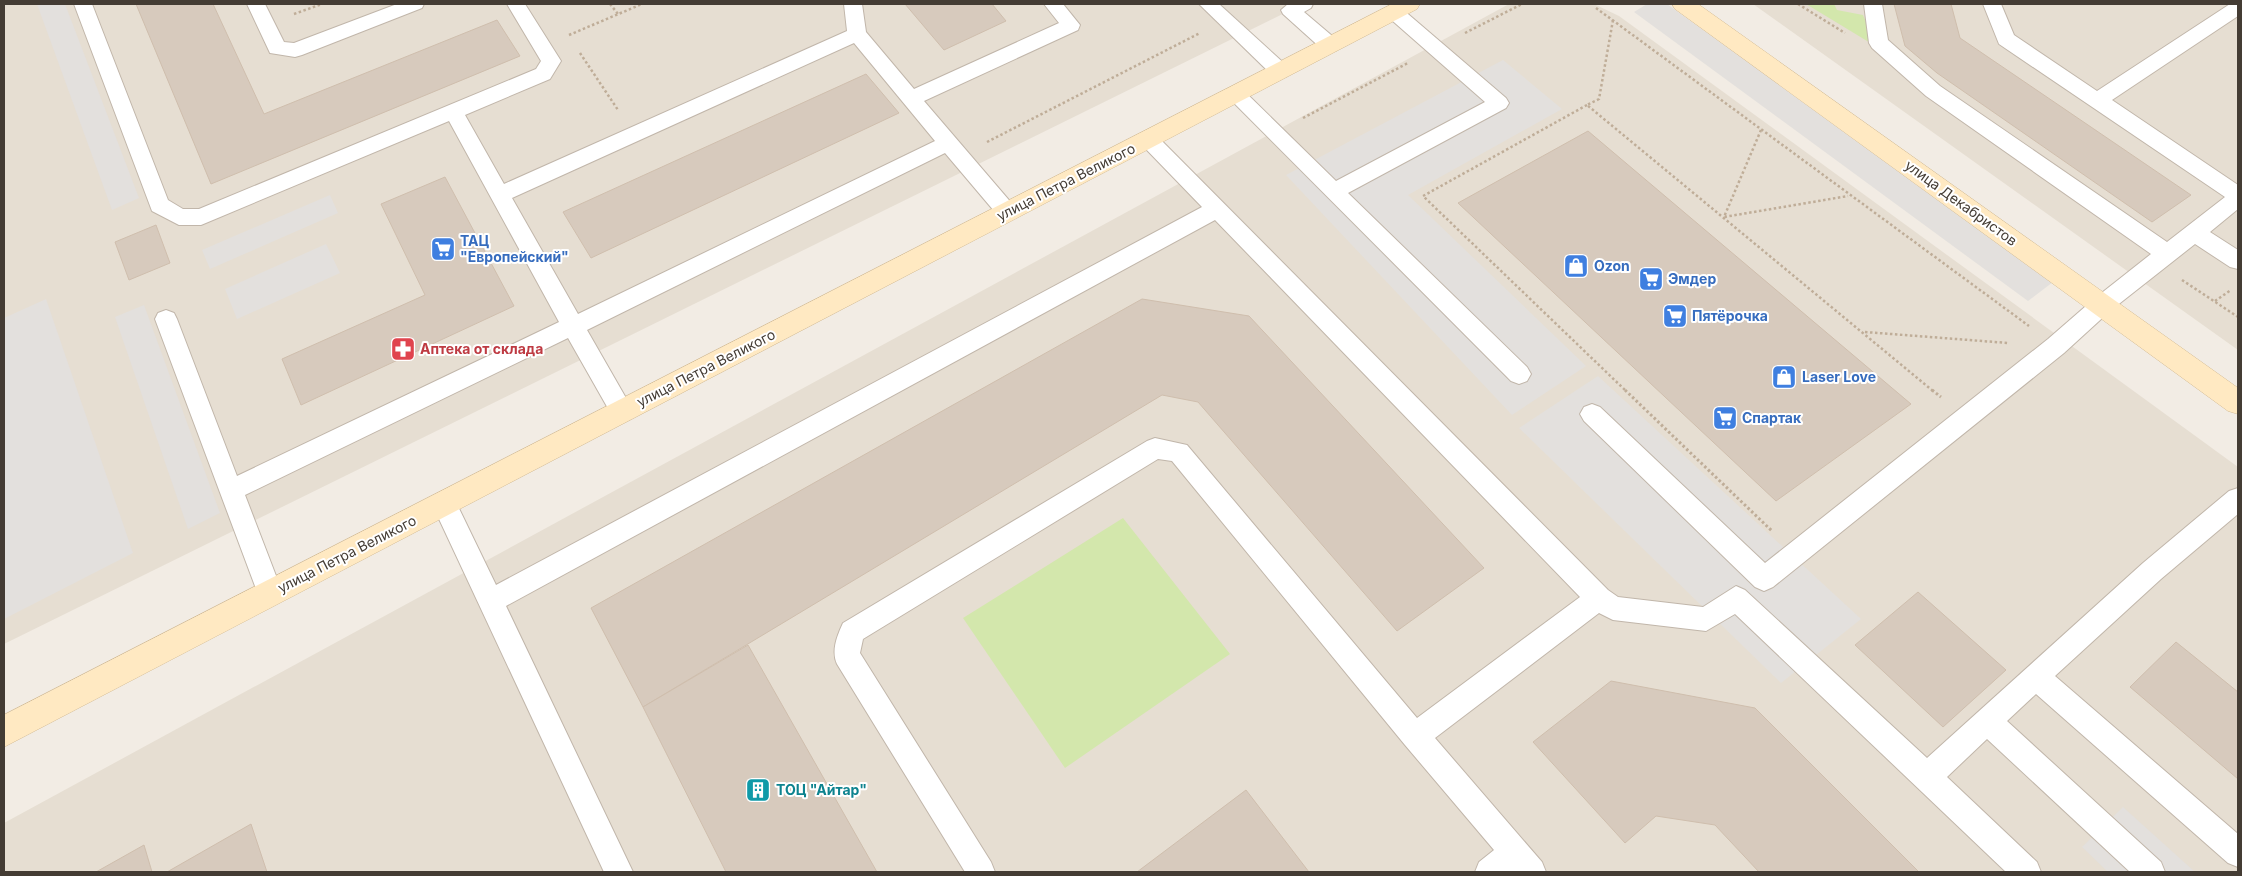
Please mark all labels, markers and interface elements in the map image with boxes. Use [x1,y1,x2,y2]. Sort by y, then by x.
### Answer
street label: улица Петра Великого [994,139,1138,224]
street label: улица Декабристов [1902,156,2021,249]
place label: ТАЦ "Европейский" [460,232,569,265]
supermarket icon: ТАЦ "Европейский" [430,236,456,262]
shop icon: Ozon [1563,253,1589,279]
place label: Ozon [1594,257,1630,274]
supermarket icon: Эмдер [1638,266,1664,292]
place label: Эмдер [1668,270,1716,287]
supermarket icon: Пятёрочка [1662,303,1688,329]
place label: Пятёрочка [1692,307,1768,324]
street label: улица Петра Великого [634,325,778,410]
pharmacy icon: Аптека от склада [390,336,416,362]
place label: Аптека от склада [420,340,543,357]
shop icon: Laser Love [1771,364,1797,390]
place label: Laser Love [1802,368,1876,385]
supermarket icon: Спартак [1712,405,1738,431]
place label: Спартак [1742,409,1802,426]
street label: улица Петра Великого [275,511,419,596]
building icon: ТОЦ "Айтар" [745,777,771,803]
place label: ТОЦ "Айтар" [776,781,867,798]

